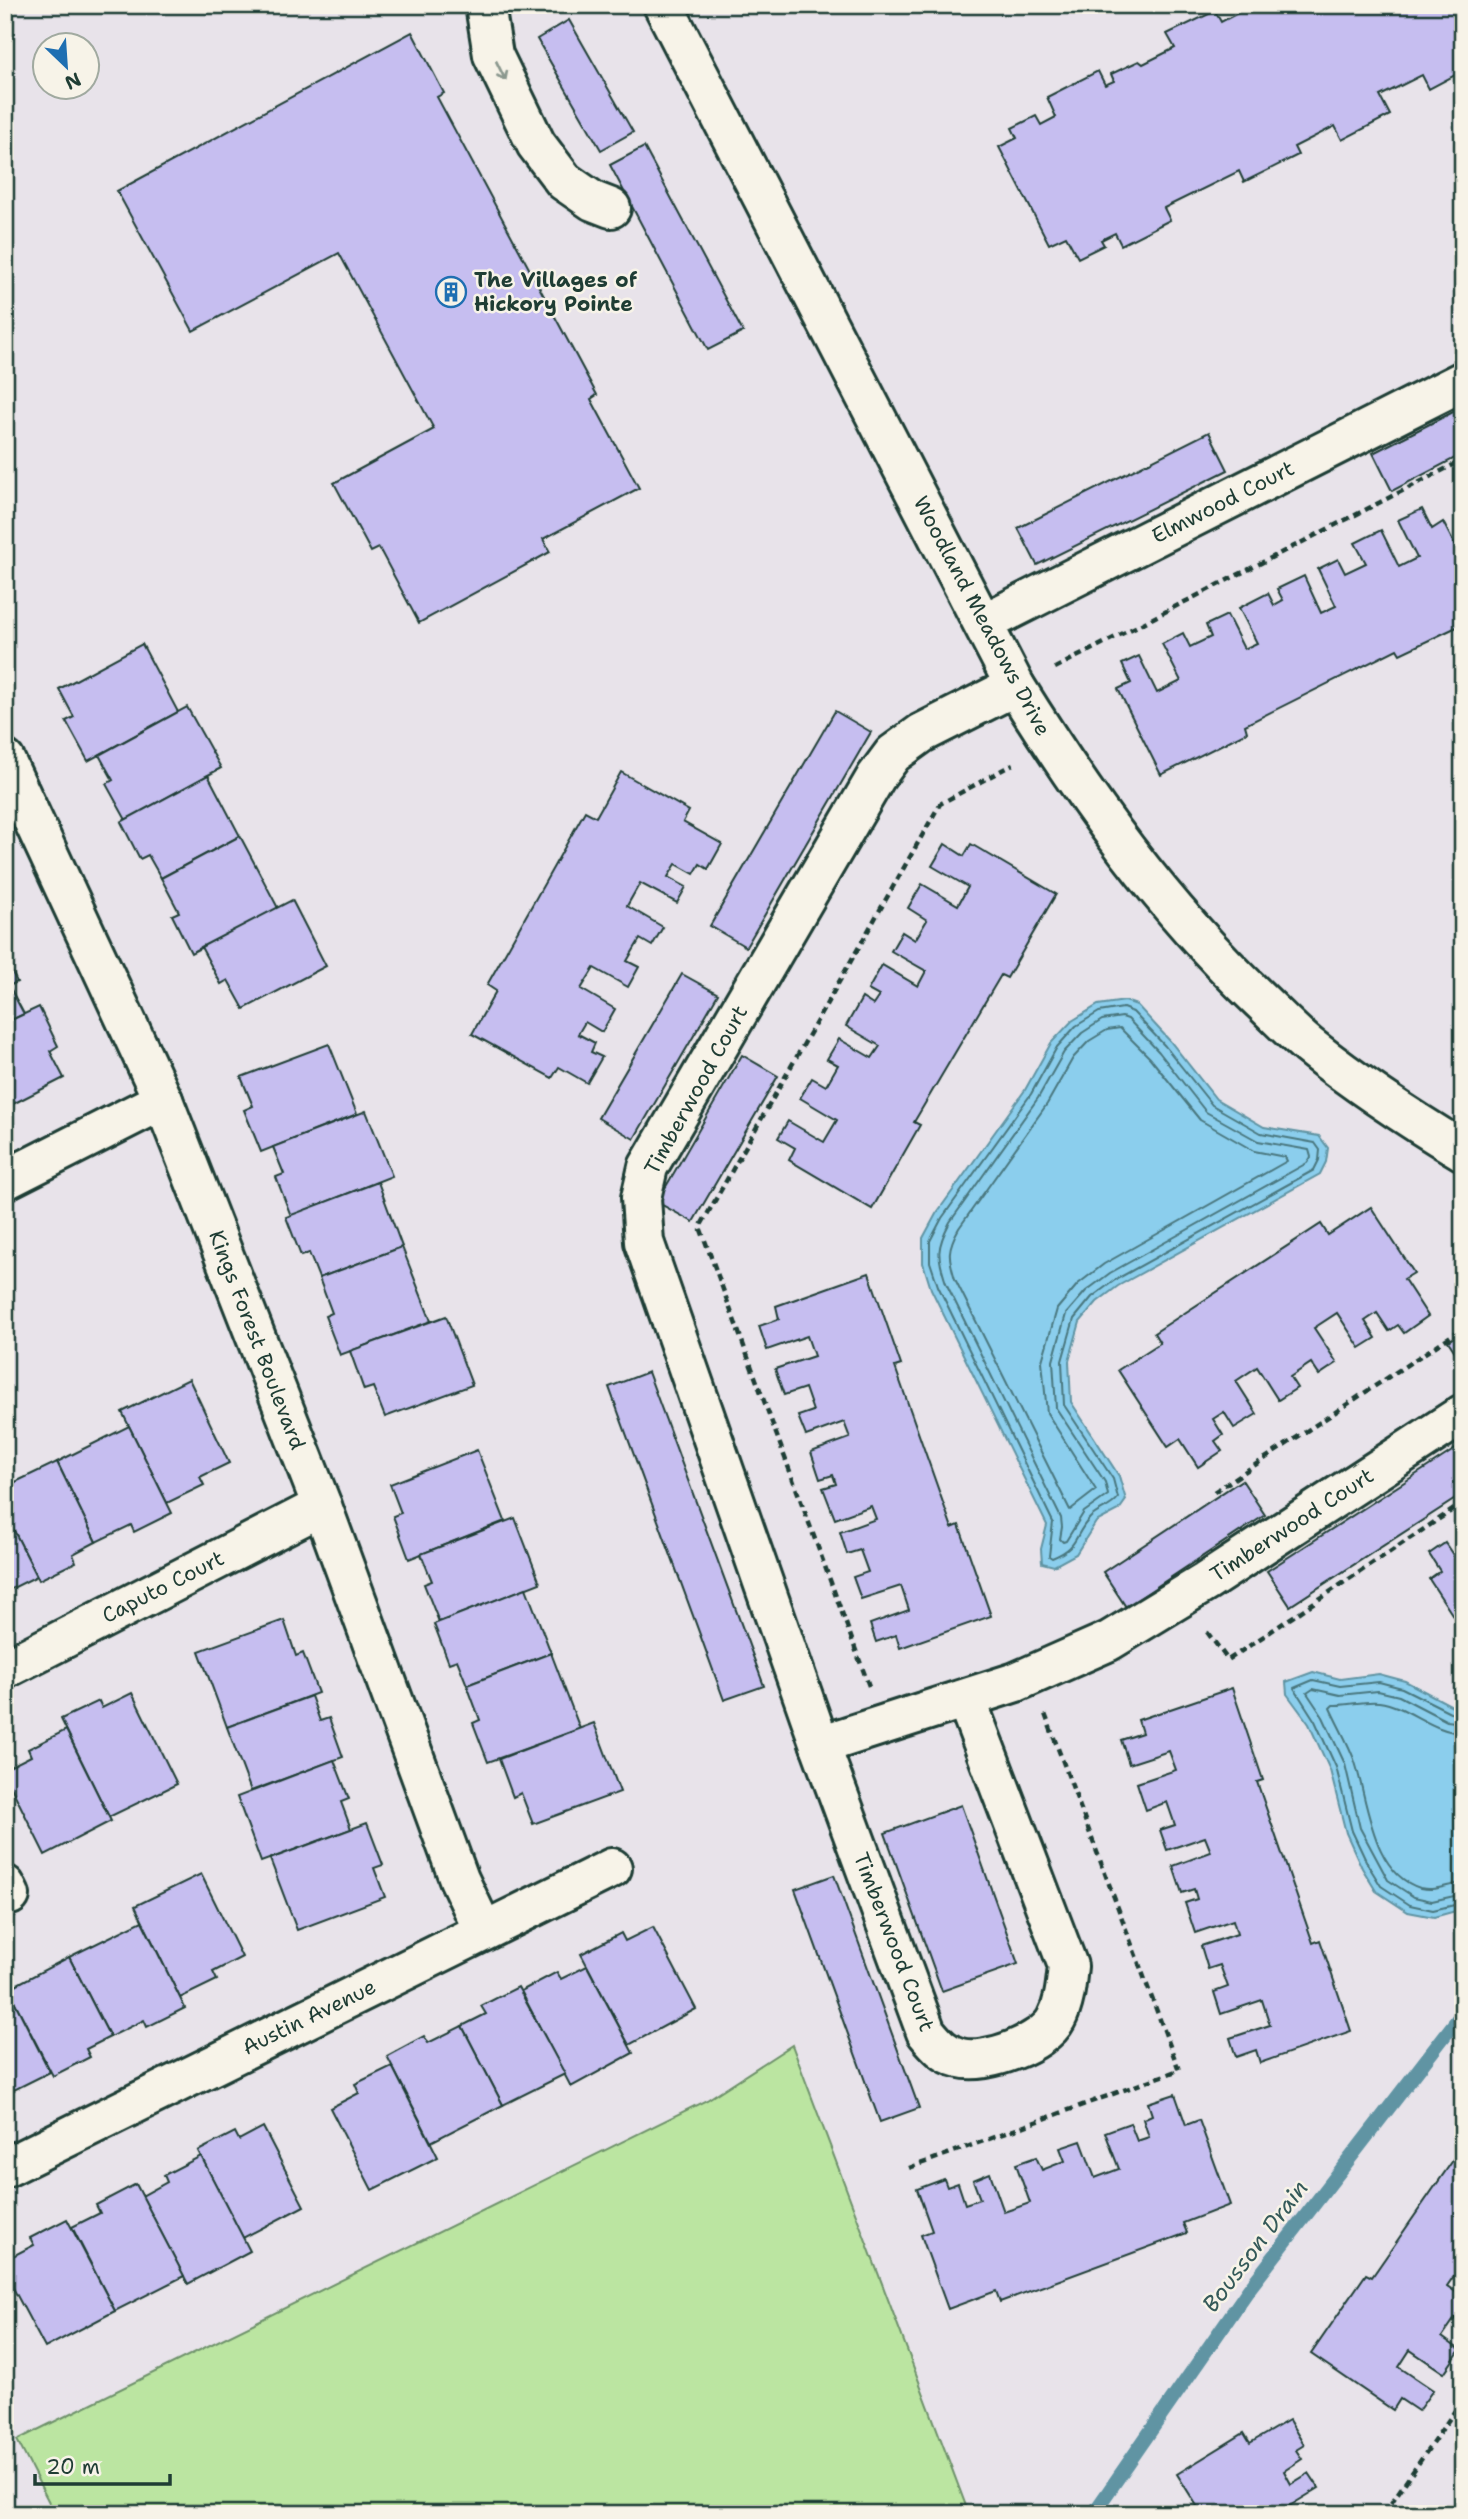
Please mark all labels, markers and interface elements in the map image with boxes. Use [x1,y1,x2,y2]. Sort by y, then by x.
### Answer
north arrow [32,32,102,102]
one-way arrow [494,60,508,81]
text: N [61,66,85,95]
place label: The Villages of Hickory Pointe [474,266,638,318]
building icon: The Villages of Hickory Pointe [434,275,468,309]
street label: Elmwood Court [1147,454,1299,550]
street label: Woodland Meadows Drive [907,491,1057,741]
street label: Timberwood Court [638,1000,754,1180]
street label: Kings Forest Boulevard [202,1226,312,1454]
street label: Timberwood Court [1205,1462,1379,1588]
street label: Caputo Court [97,1544,229,1630]
street label: Timberwood Court [847,1849,941,2035]
street label: Austin Avenue [237,1973,381,2061]
water label: Bousson Drain [1195,2174,1315,2318]
scale bar [35,2442,170,2486]
text: 20 m [46,2453,100,2481]

